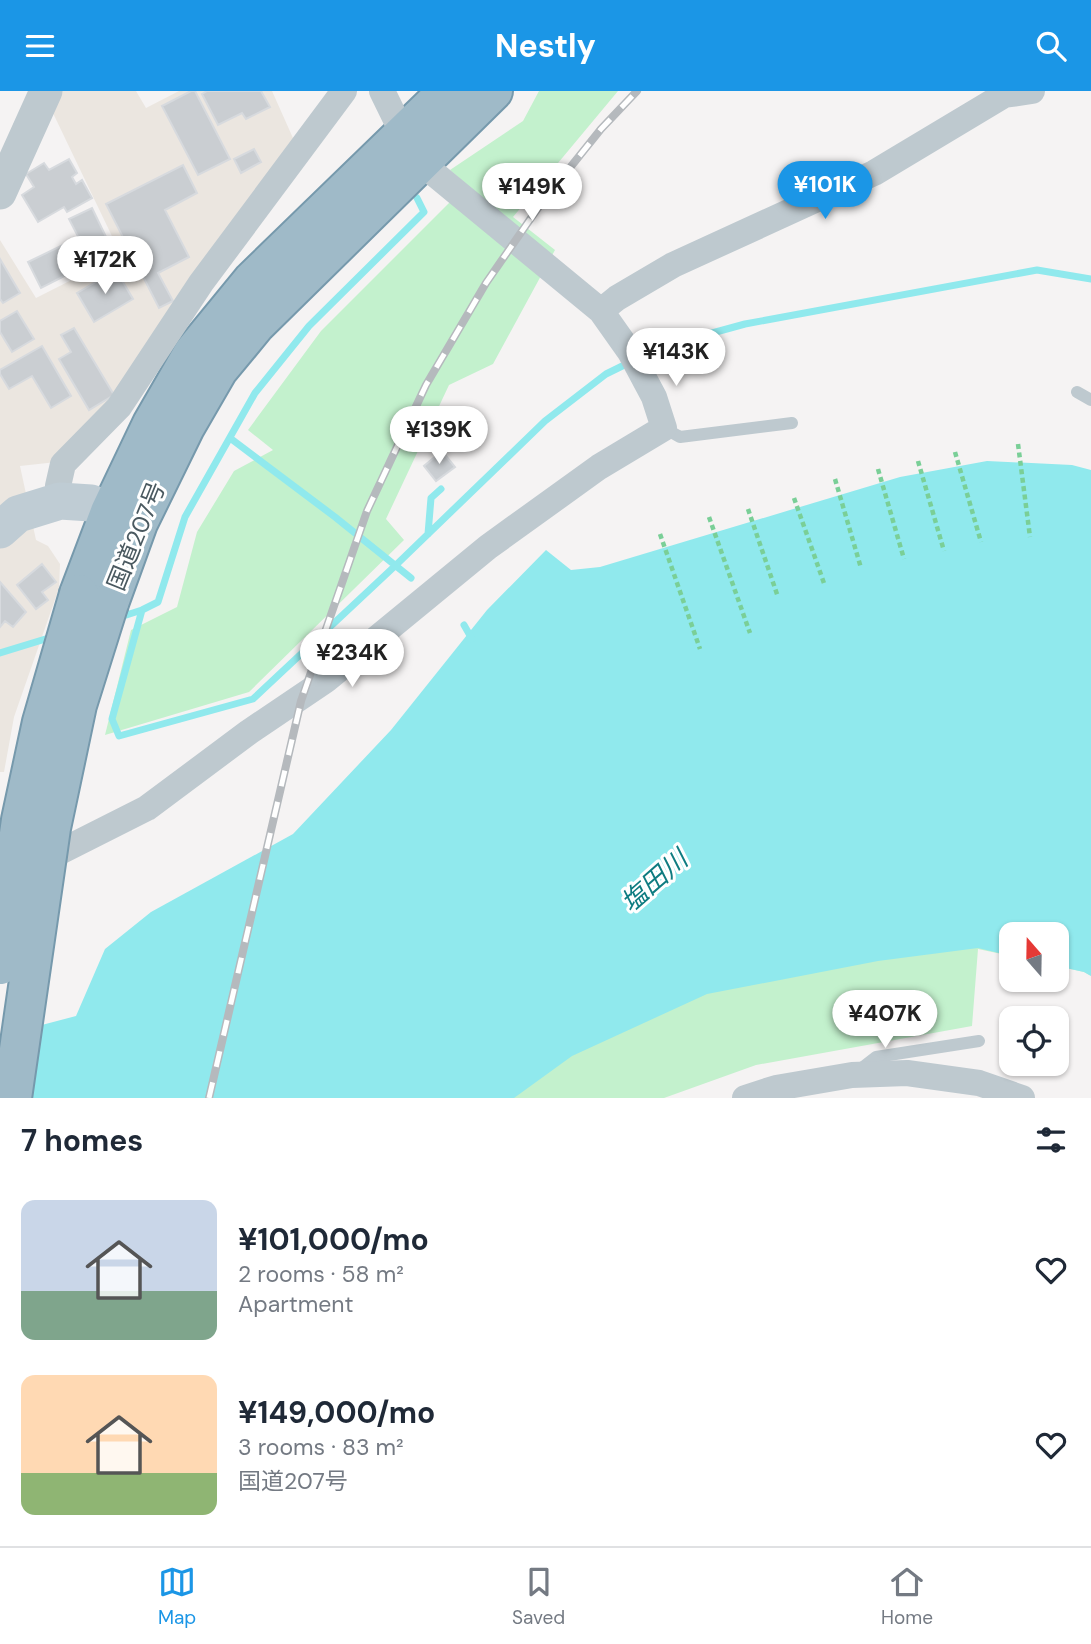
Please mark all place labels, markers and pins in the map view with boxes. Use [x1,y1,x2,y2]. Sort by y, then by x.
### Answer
pin: ¥101K [776,162,874,221]
pin: ¥149K [483,163,581,223]
pin: ¥172K [56,237,154,296]
pin: ¥143K [627,329,725,388]
pin: ¥139K [390,407,488,466]
pin: ¥234K [303,629,401,689]
pin: ¥407K [836,991,934,1050]

